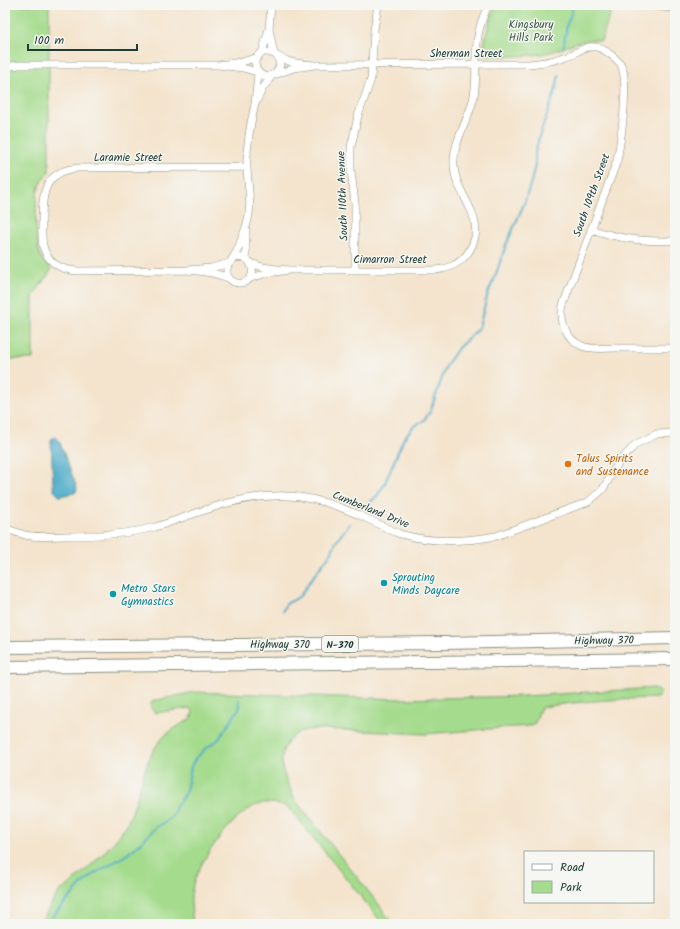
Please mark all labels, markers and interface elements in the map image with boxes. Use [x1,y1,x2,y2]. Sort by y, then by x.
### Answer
park label: Kingsbury Hills Park [509,16,554,47]
scale bar [28,26,137,52]
text: 100 m [34,31,65,50]
street label: Sherman Street [430,45,503,63]
street label: Laramie Street [94,149,163,167]
street label: South 109th Street [569,150,616,240]
street label: South 110th Avenue [332,151,354,241]
street label: Cimarron Street [353,251,428,269]
place label: Talus Spirits and Sustenance [576,450,649,481]
marker: Talus Spirits and Sustenance [563,459,573,469]
street label: Cumberland Drive [329,486,412,534]
place label: Sprouting Minds Daycare [392,569,460,600]
marker: Sprouting Minds Daycare [379,578,389,588]
place label: Metro Stars Gymnastics [121,580,176,611]
marker: Metro Stars Gymnastics [108,589,118,599]
street label: Highway 370 [574,631,635,651]
street label: Highway 370 [250,636,311,654]
road number: N-370 [322,636,358,652]
legend [524,851,654,903]
text: Road [560,858,585,877]
text: Park [560,878,582,897]

